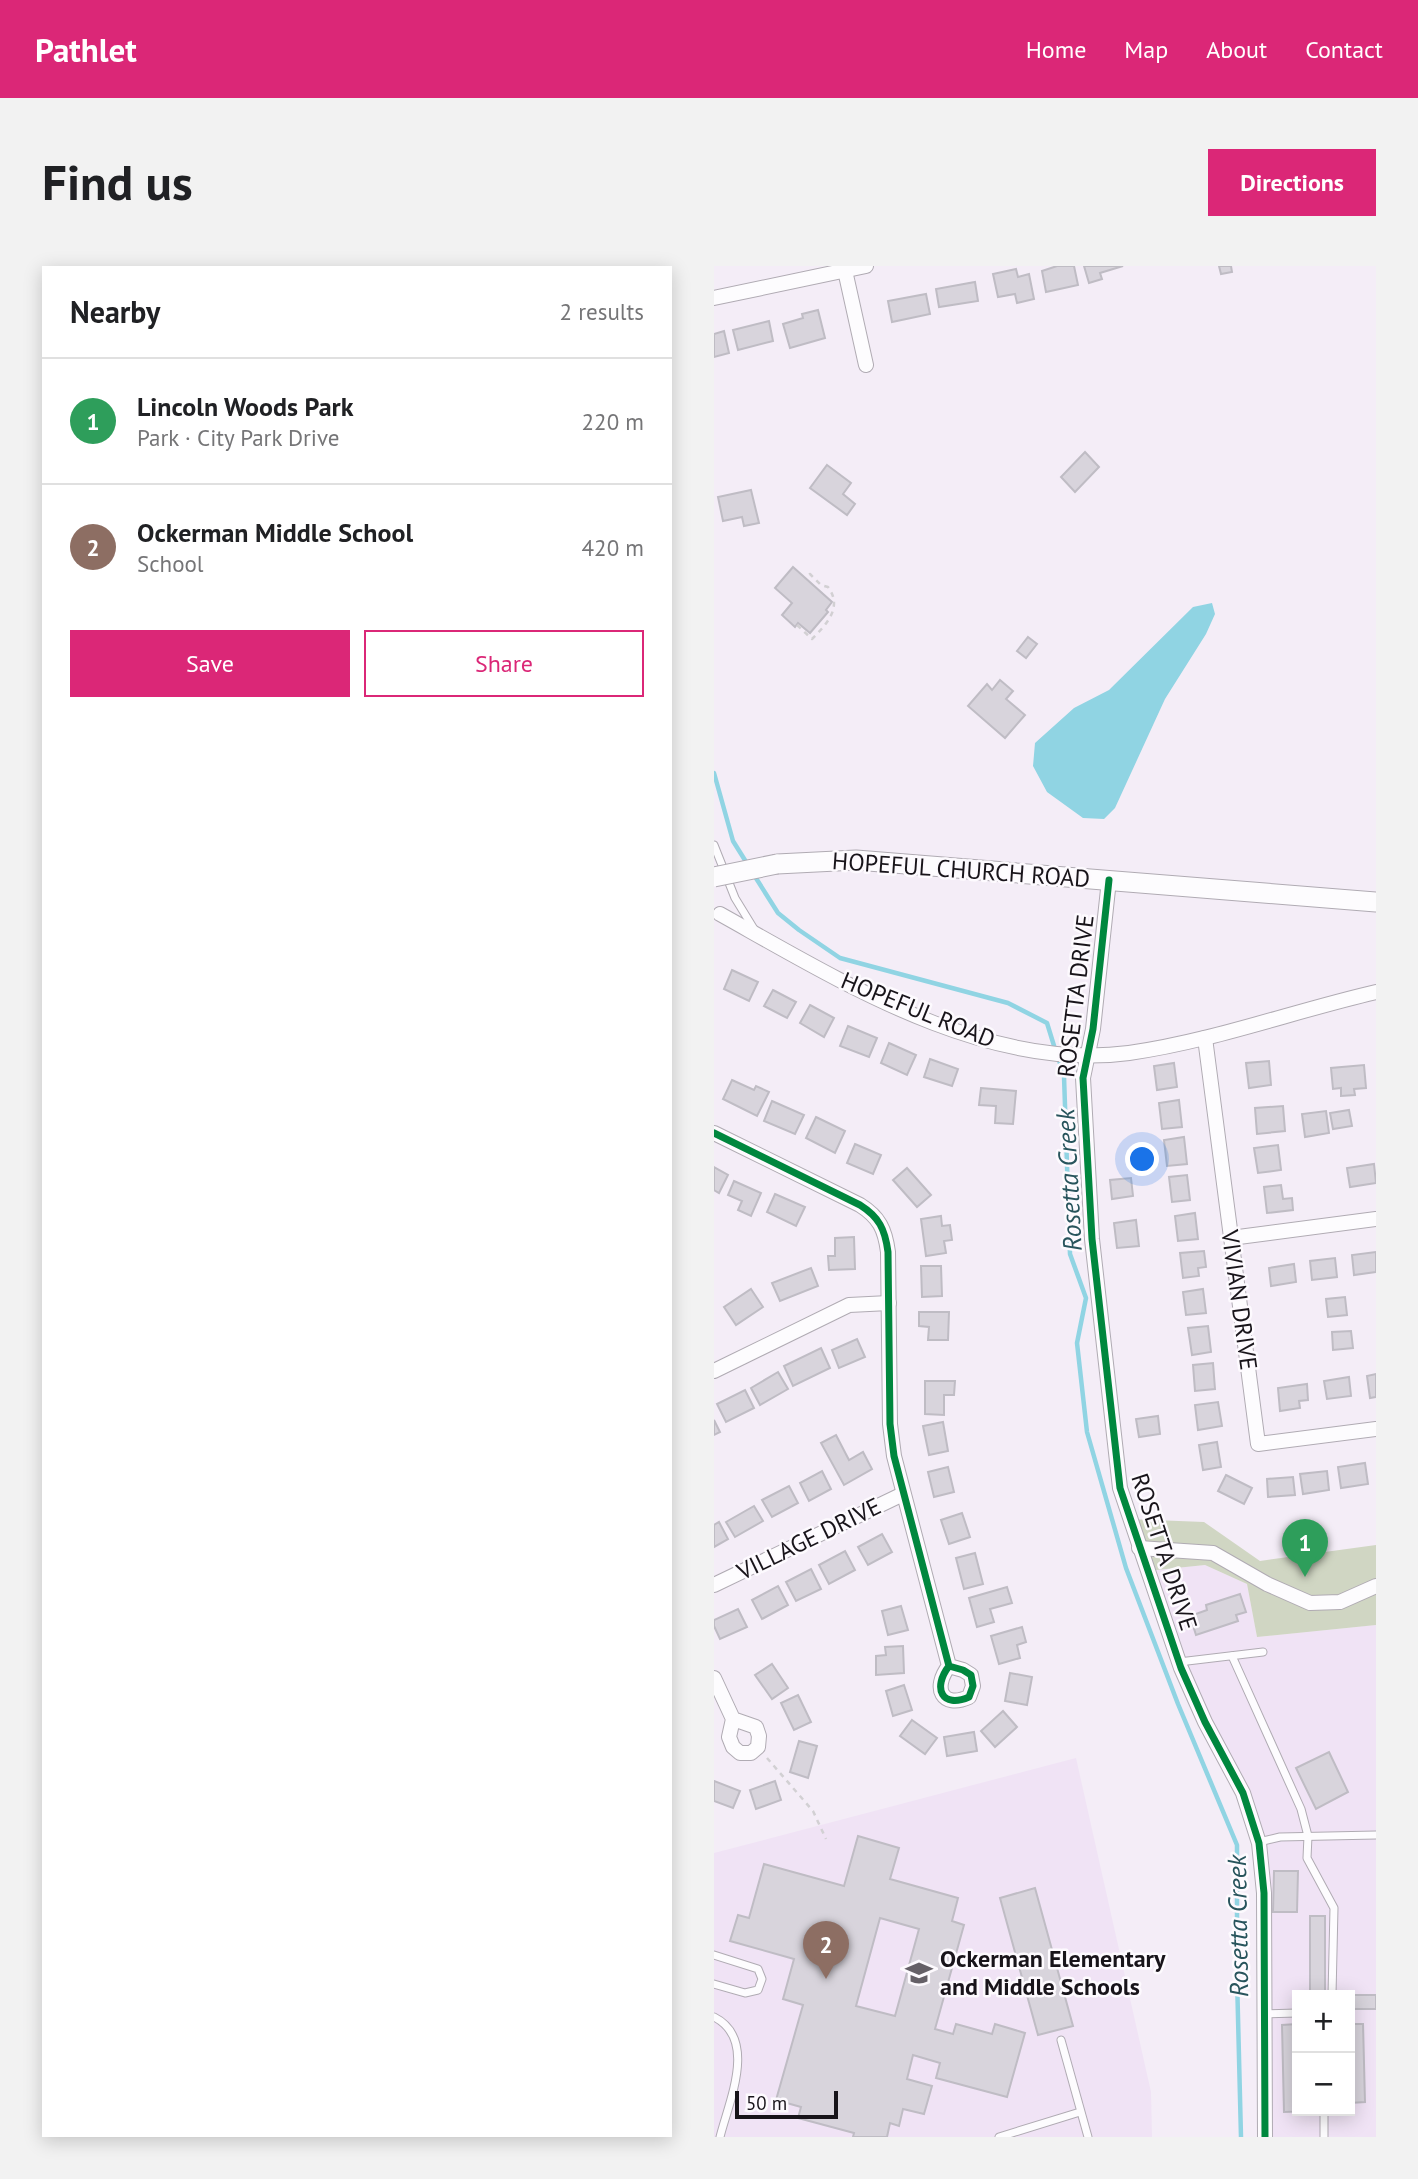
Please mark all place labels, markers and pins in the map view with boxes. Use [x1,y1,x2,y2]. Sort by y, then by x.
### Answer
pin: 1 [1282,1519,1328,1577]
pin: 2 [803,1921,849,1979]
place label: Ockerman Elementary and Middle Schools [940,1943,1166,2002]
school or university icon: Ockerman Elementary and Middle Schools [904,1958,934,1988]

